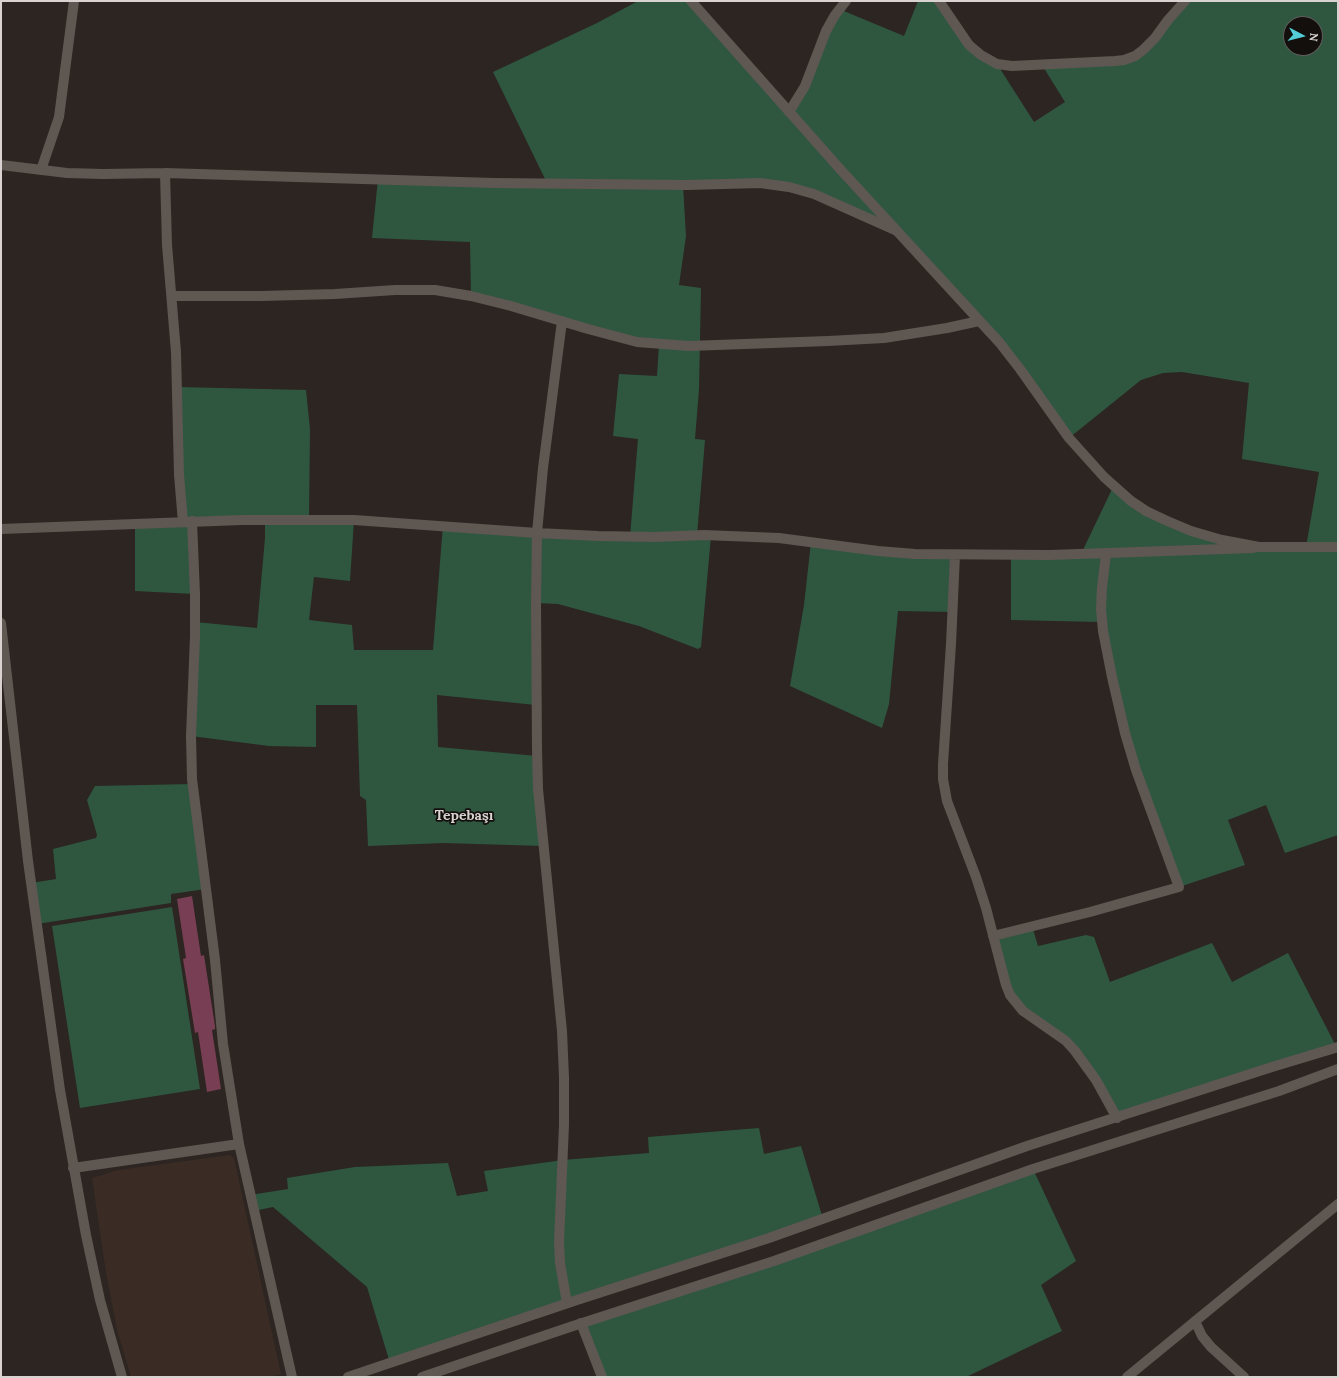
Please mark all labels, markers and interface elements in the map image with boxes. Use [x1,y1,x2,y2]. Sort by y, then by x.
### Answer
north arrow [1283,16,1323,56]
text: N [1306,32,1321,42]
district label: Tepebaşı [435,808,493,824]

